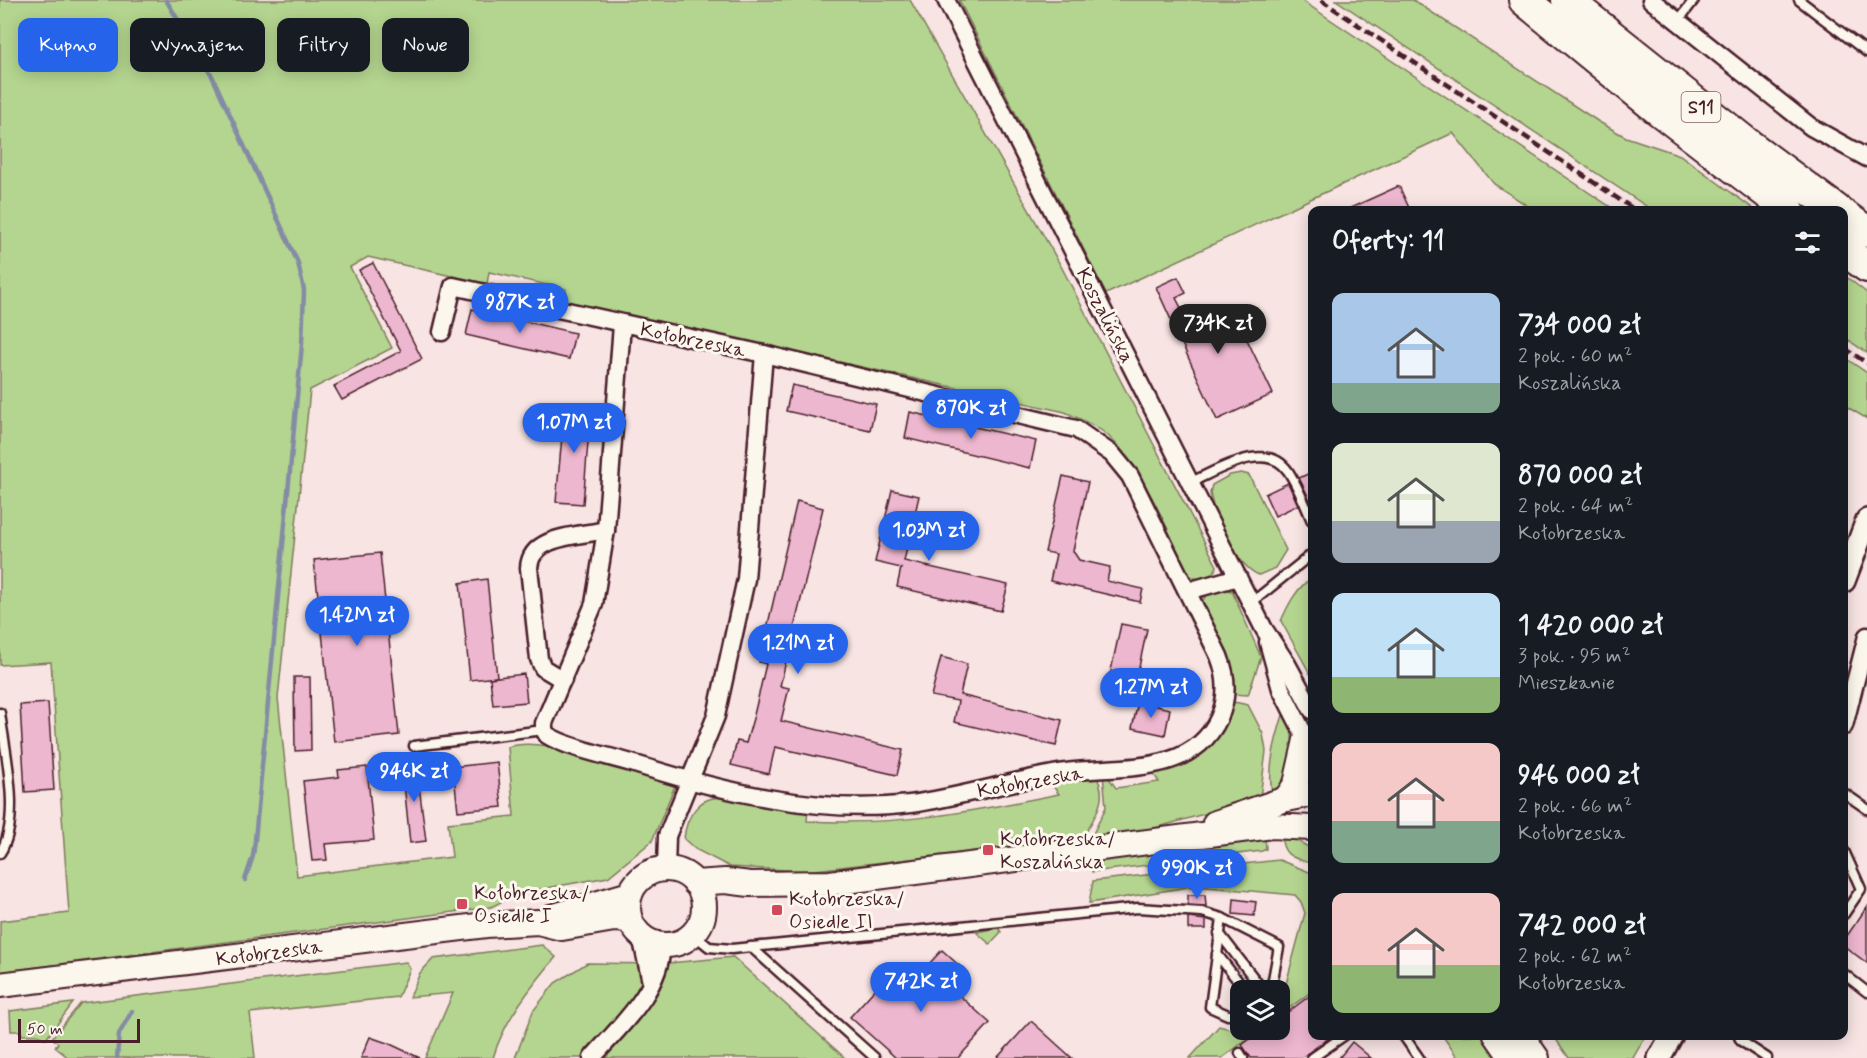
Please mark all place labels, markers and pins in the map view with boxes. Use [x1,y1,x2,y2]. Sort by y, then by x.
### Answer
pin: 987K zł [465,283,575,334]
pin: 734K zł [1163,304,1273,355]
pin: 870K zł [916,389,1026,440]
pin: 1.07M zł [512,403,636,454]
pin: 1.03M zł [867,511,991,562]
pin: 1.42M zł [295,596,419,647]
pin: 1.21M zł [736,624,860,675]
pin: 1.27M zł [1089,668,1213,719]
pin: 946K zł [359,752,469,803]
place label: Kołobrzeska/ Koszalińska [1000,826,1116,876]
marker: Kołobrzeska/ Koszalińska [981,843,995,857]
pin: 990K zł [1142,849,1252,900]
place label: Kołobrzeska/ Osiedle I [474,880,590,930]
place label: Kołobrzeska/ Osiedle II [789,886,905,936]
marker: Kołobrzeska/ Osiedle I [455,897,469,911]
marker: Kołobrzeska/ Osiedle II [770,903,784,917]
pin: 742K zł [866,962,976,1013]

